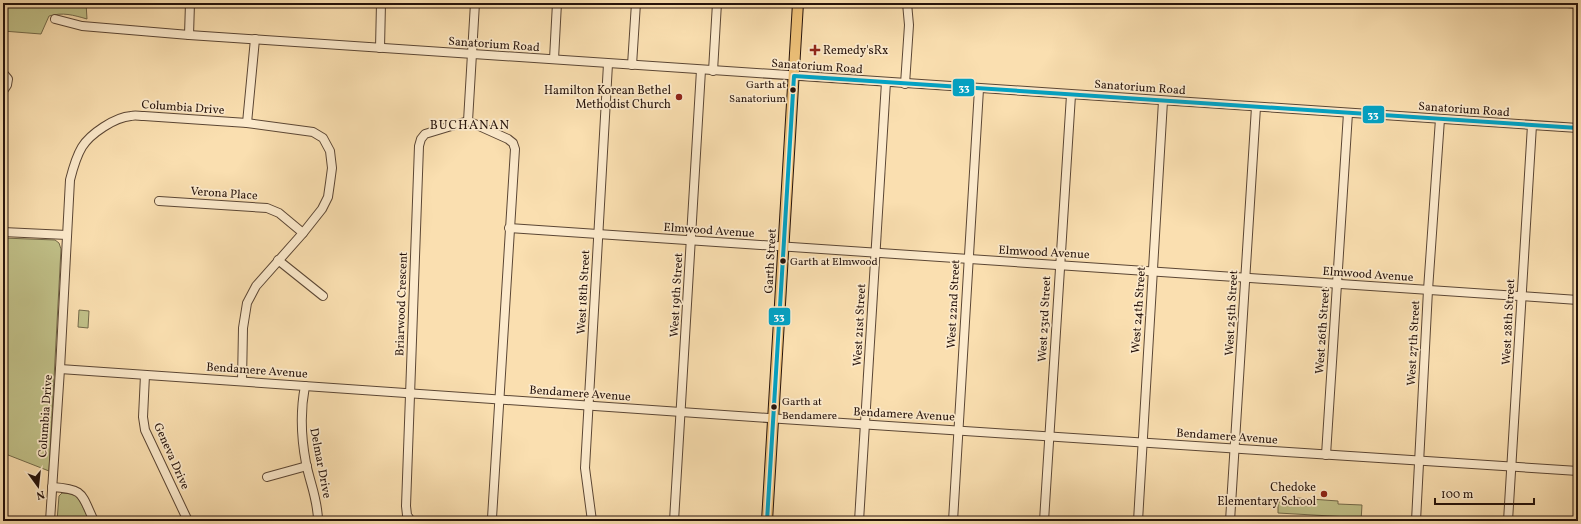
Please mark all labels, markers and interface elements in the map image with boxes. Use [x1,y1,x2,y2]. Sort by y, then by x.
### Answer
street label: Sanatorium Road [448,34,540,56]
place label: Remedy'sRx [823,43,888,59]
marker: Remedy'sRx [810,45,820,55]
street label: Sanatorium Road [771,56,863,78]
street label: Sanatorium Road [1094,77,1186,99]
place label: Garth at Sanatorium [729,78,786,107]
line badge: 33 [952,78,975,97]
text: 33 [958,81,970,96]
place label: Hamilton Korean Bethel Methodist Church [544,83,671,113]
marker: Garth at Sanatorium [788,85,798,95]
marker: Hamilton Korean Bethel Methodist Church [674,92,684,102]
street label: Columbia Drive [141,97,225,119]
street label: Sanatorium Road [1418,99,1510,121]
line badge: 33 [1362,105,1385,124]
text: 33 [1367,108,1379,123]
district label: BUCHANAN [430,117,510,135]
street label: Verona Place [190,184,258,204]
street label: Elmwood Avenue [663,220,755,242]
street label: Garth Street [761,228,781,294]
street label: Elmwood Avenue [998,243,1090,263]
street label: West 18th Street [574,249,594,335]
street label: Briarwood Crescent [392,252,412,356]
street label: West 19th Street [667,252,687,338]
place label: Garth at Elmwood [790,255,878,270]
marker: Garth at Elmwood [778,256,788,266]
street label: West 22nd Street [944,259,964,349]
street label: Elmwood Avenue [1322,264,1414,286]
street label: West 24th Street [1128,266,1150,354]
street label: West 25th Street [1222,270,1242,356]
street label: West 23rd Street [1035,275,1055,363]
street label: West 28th Street [1499,279,1519,366]
street label: West 21st Street [850,283,870,367]
street label: West 26th Street [1312,287,1334,375]
street label: West 27th Street [1404,300,1424,386]
line badge: 33 [768,307,791,326]
text: 33 [773,310,785,325]
street label: Bendamere Avenue [206,359,309,383]
street label: Columbia Drive [35,374,57,458]
street label: Bendamere Avenue [529,382,632,406]
place label: Garth at Bendamere [782,395,837,424]
marker: Garth at Bendamere [769,402,779,412]
street label: Bendamere Avenue [853,404,955,426]
street label: Geneva Drive [149,421,193,492]
street label: Bendamere Avenue [1176,425,1279,449]
street label: Delmar Drive [305,427,335,500]
north arrow [18,466,58,506]
place label: Chedoke Elementary School [1217,480,1316,510]
scale bar [1435,480,1534,506]
text: N [34,486,46,502]
text: 100 m [1441,487,1474,503]
marker: Chedoke Elementary School [1319,489,1329,499]

